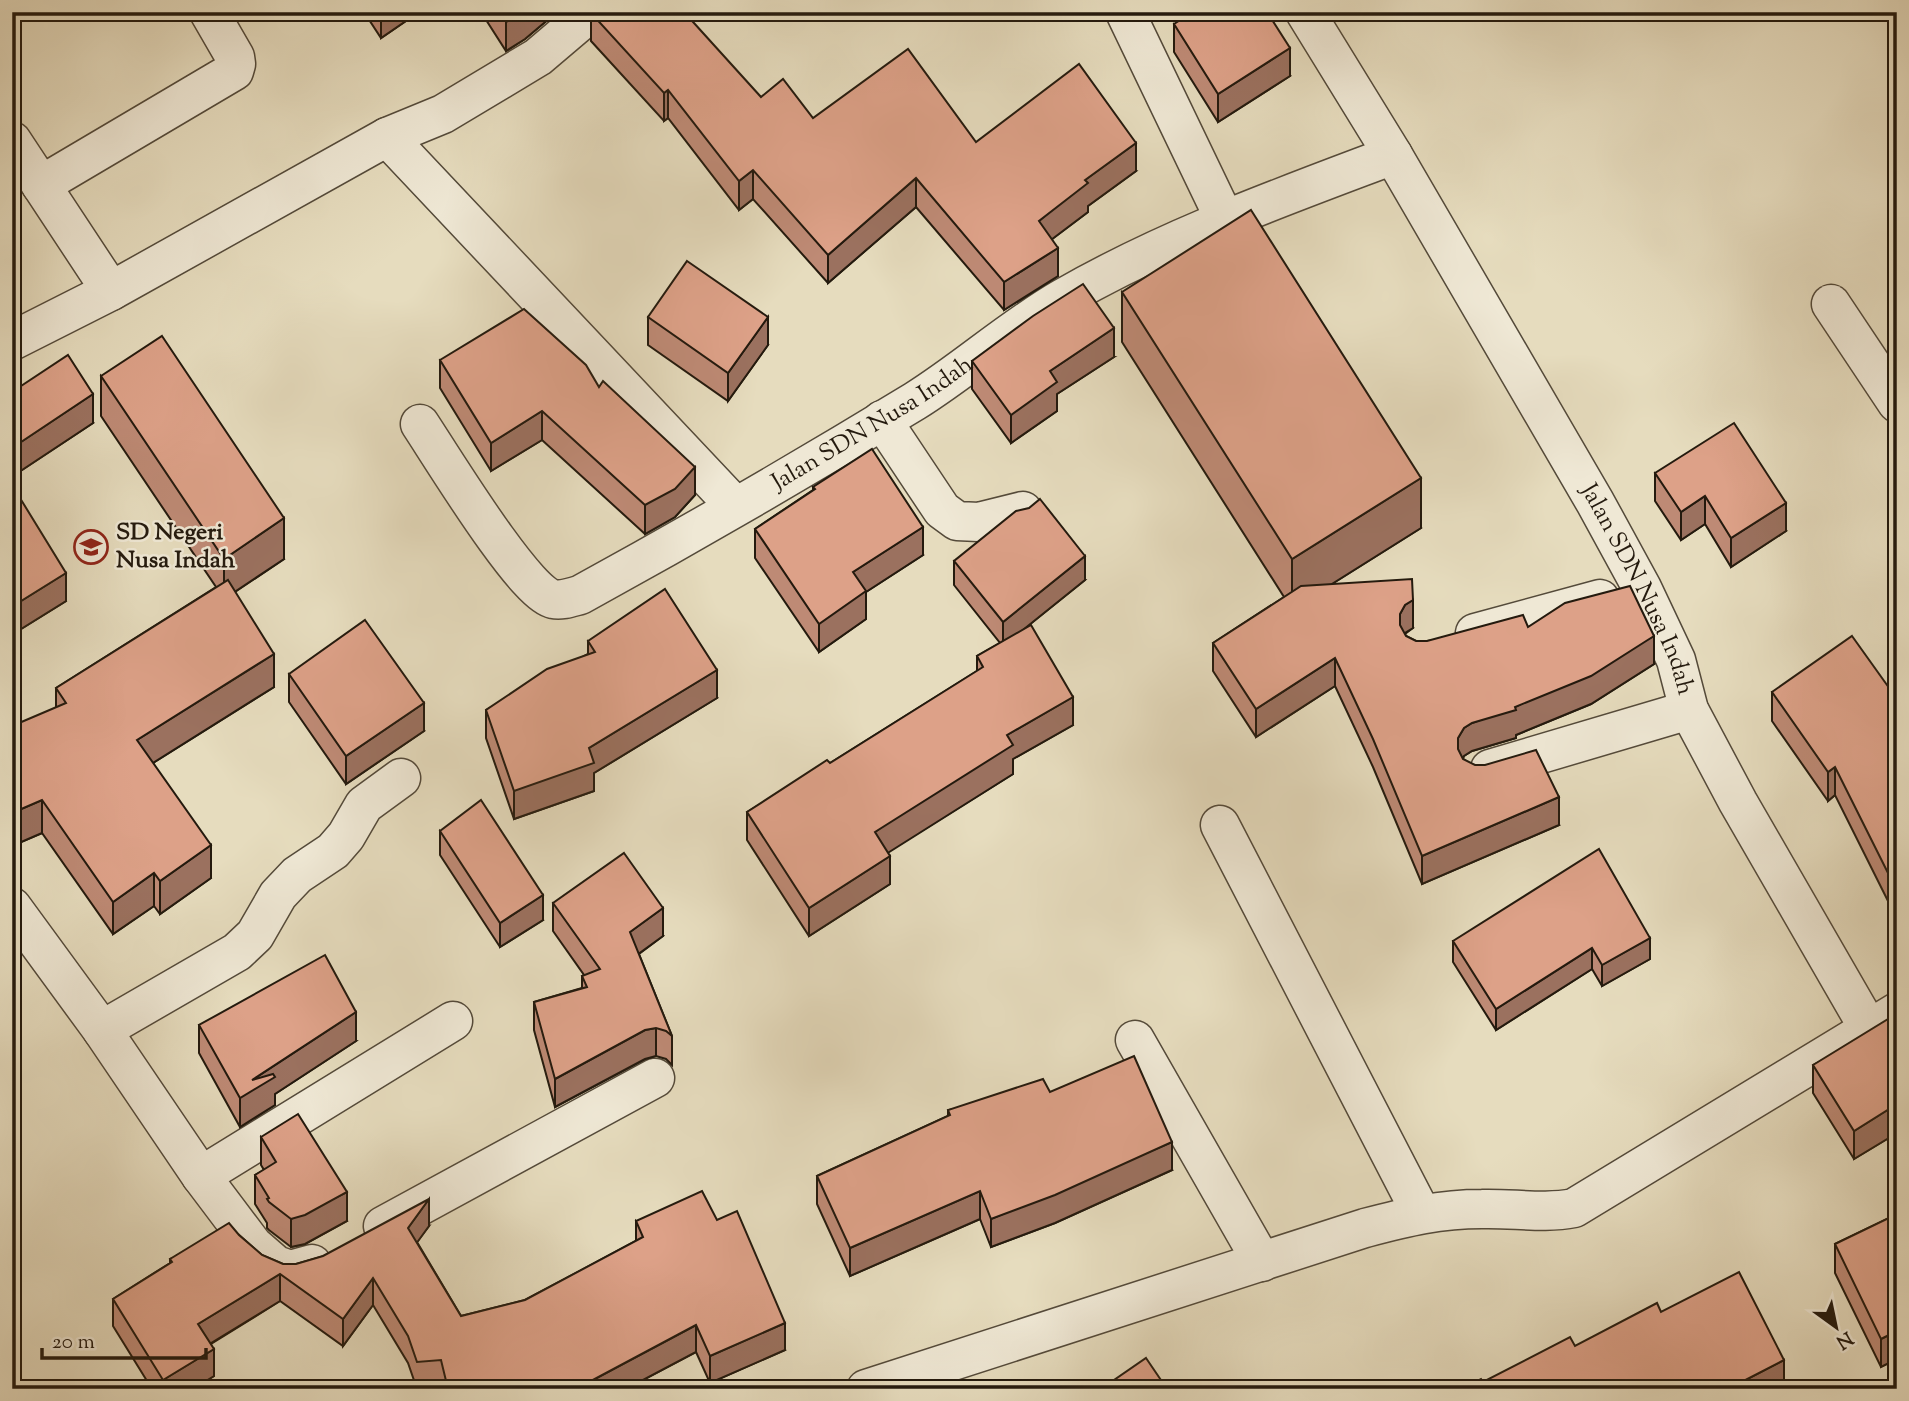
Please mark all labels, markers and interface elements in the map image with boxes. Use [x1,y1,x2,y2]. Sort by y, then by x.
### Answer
street label: Jalan SDN Nusa Indah [764,349,980,501]
street label: Jalan SDN Nusa Indah [1570,476,1701,699]
place label: SD Negeri Nusa Indah [116,516,236,578]
school or university icon: SD Negeri Nusa Indah [72,528,110,566]
north arrow [1800,1292,1870,1362]
scale bar [42,1317,206,1361]
text: N [1830,1324,1858,1355]
text: 20 m [52,1328,95,1358]

